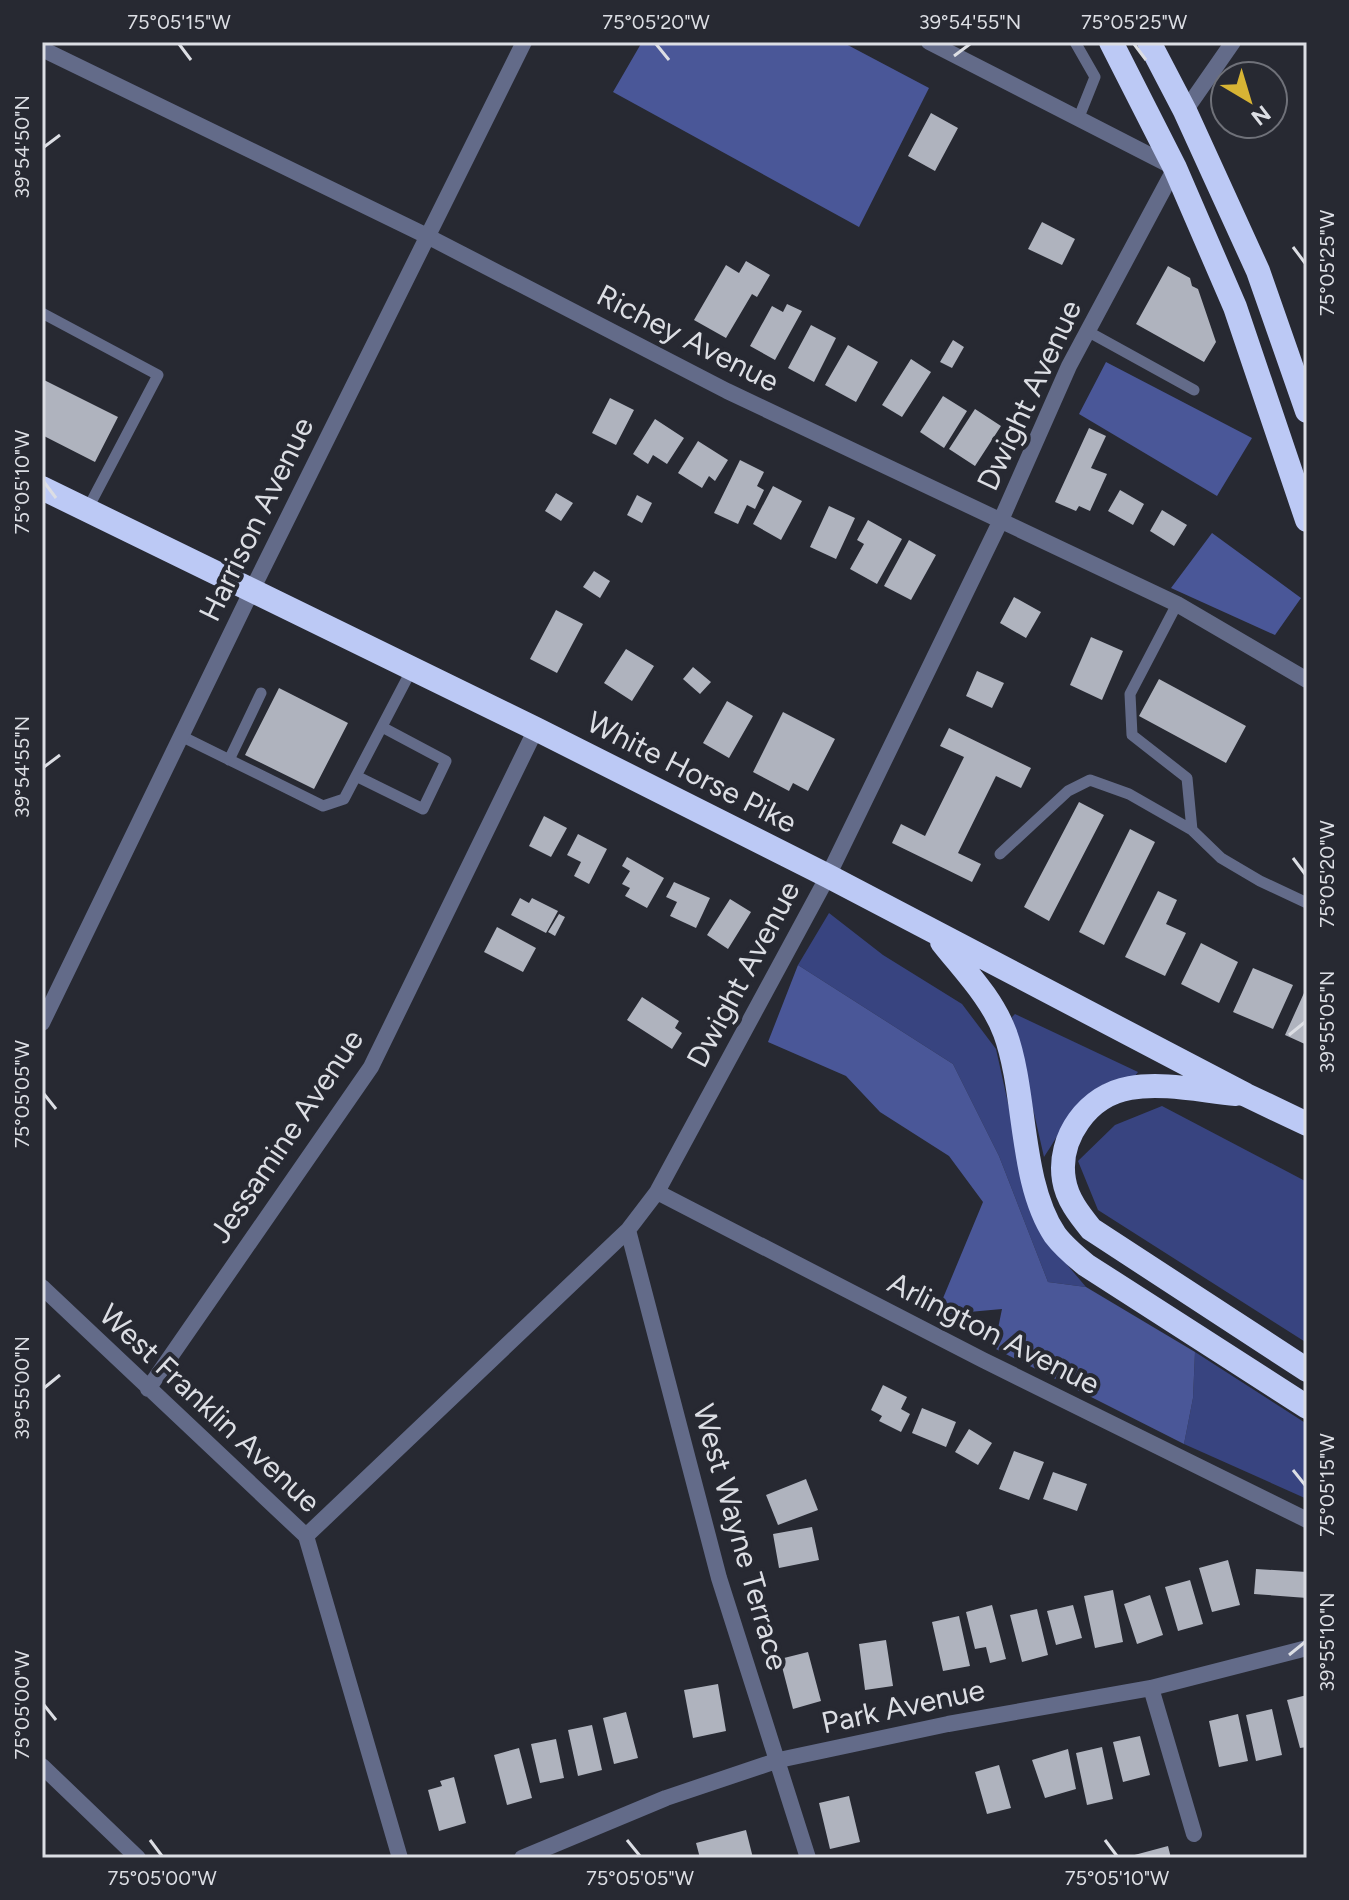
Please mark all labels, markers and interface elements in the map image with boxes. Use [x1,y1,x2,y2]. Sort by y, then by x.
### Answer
text: 75°05'15"W [127,10,231,34]
text: 75°05'20"W [602,10,710,34]
text: 39°54'55"N [919,10,1021,34]
text: 75°05'25"W [1081,10,1187,34]
north arrow [1209,60,1289,140]
text: 39°54'50"N [10,95,34,199]
text: N [1246,99,1276,131]
text: 75°05'25"W [1315,210,1339,316]
street label: Richey Avenue [591,276,785,400]
street label: Dwight Avenue [969,294,1089,496]
street label: Harrison Avenue [191,411,321,627]
text: 75°05'10"W [10,430,34,534]
street label: White Horse Pike [581,703,803,841]
text: 39°54'55"N [10,716,34,818]
text: 75°05'20"W [1315,820,1339,928]
street label: Dwight Avenue [678,875,808,1073]
text: 39°55'05"N [1315,971,1339,1073]
street label: Jessamine Avenue [201,1022,371,1250]
text: 75°05'05"W [10,1040,34,1148]
street label: Arlington Avenue [882,1264,1106,1402]
street label: West Franklin Avenue [92,1296,328,1520]
text: 39°55'00"N [10,1336,34,1440]
street label: West Wayne Terrace [685,1400,797,1674]
text: 75°05'15"W [1315,1433,1339,1537]
text: 39°55'10"N [1315,1592,1339,1692]
text: 75°05'00"W [10,1650,34,1760]
street label: Park Avenue [818,1671,988,1741]
text: 75°05'00"W [107,1866,217,1890]
text: 75°05'05"W [586,1866,694,1890]
text: 75°05'10"W [1065,1866,1169,1890]

